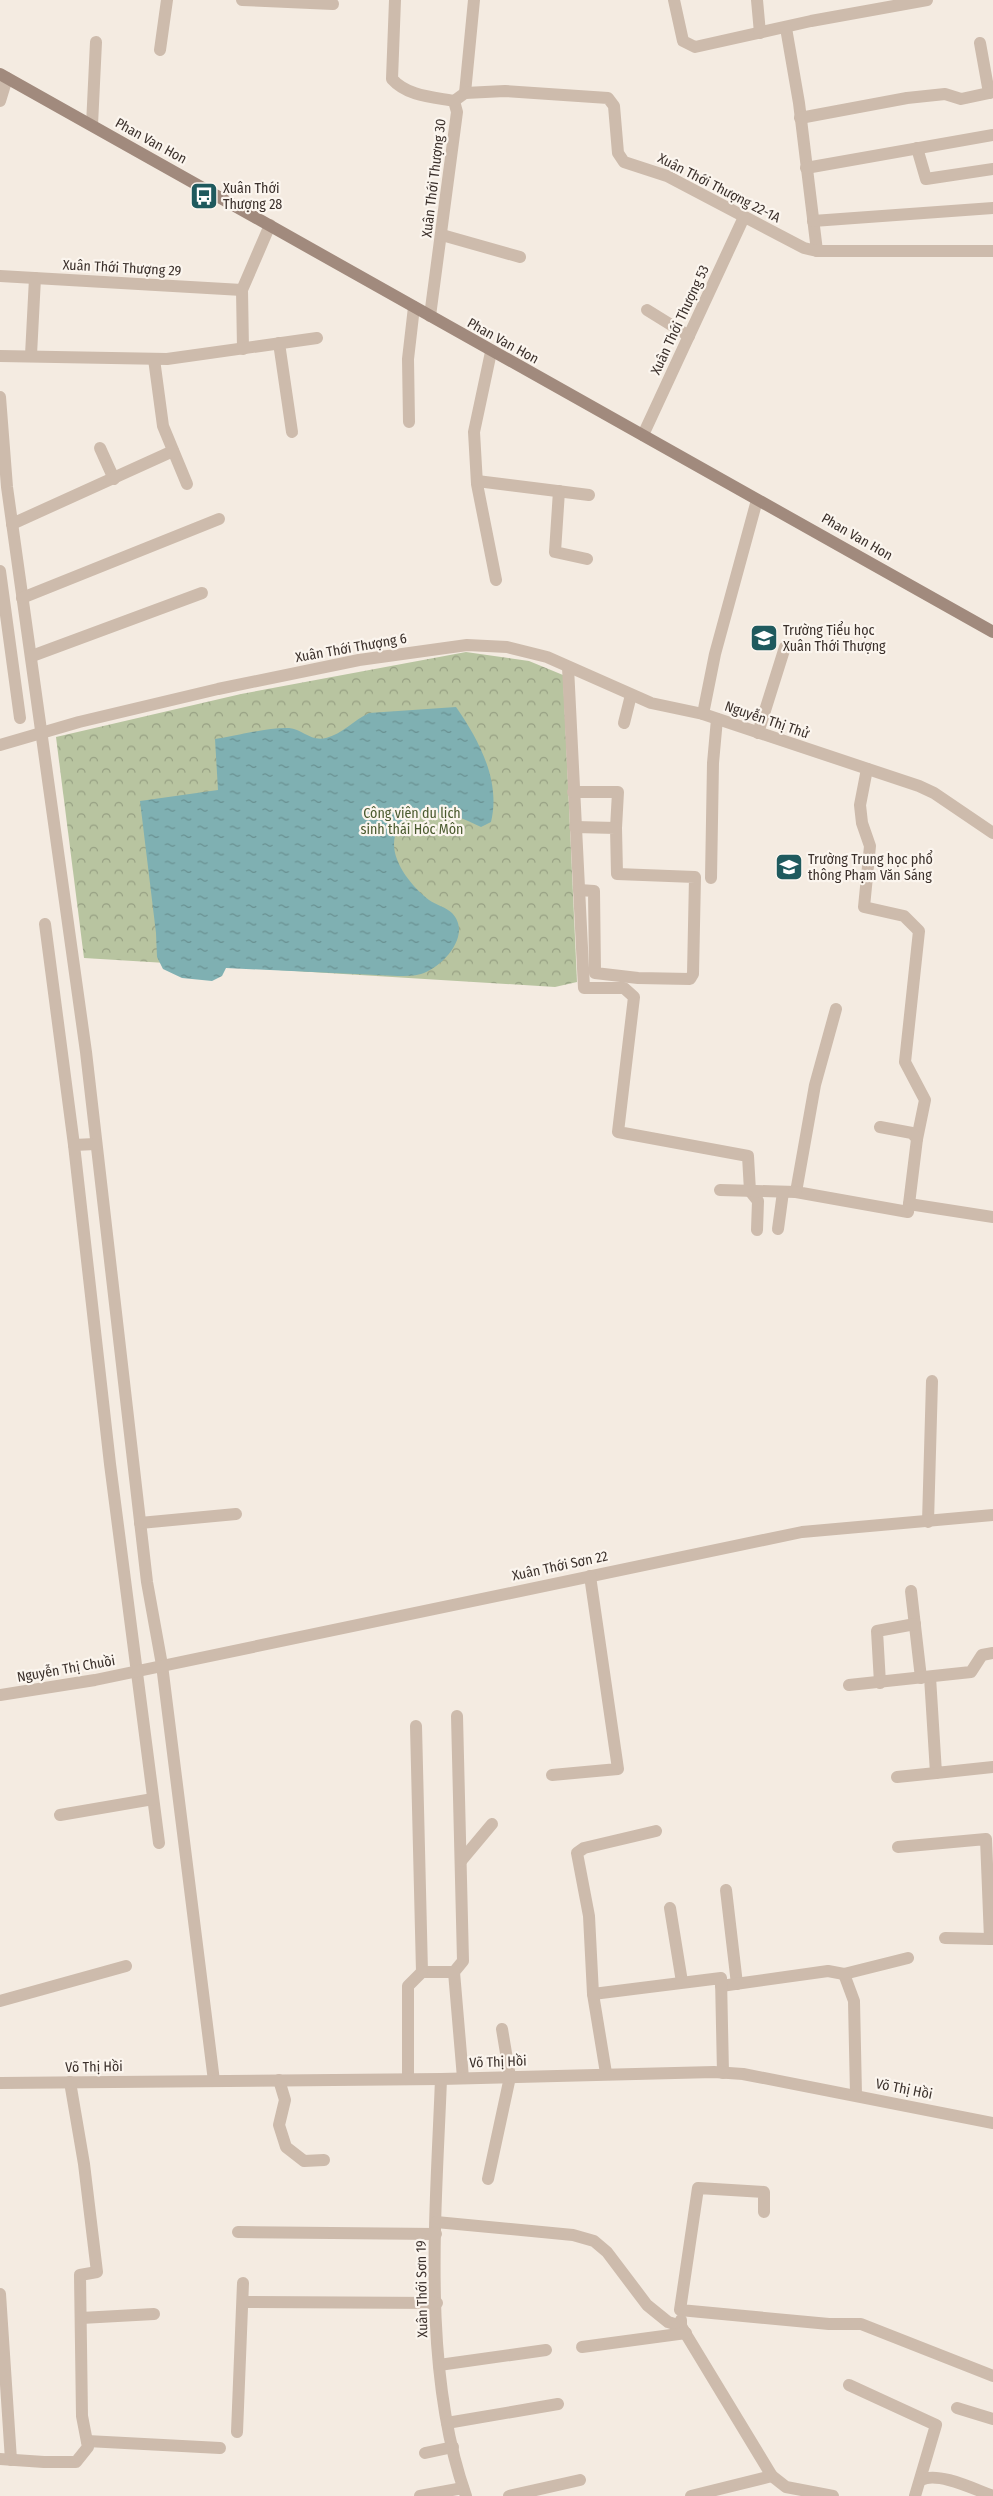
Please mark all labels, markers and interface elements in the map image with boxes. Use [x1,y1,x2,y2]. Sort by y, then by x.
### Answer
street label: Phan Van Hon [112,114,190,168]
street label: Xuân Thới Thượng 30 [418,118,450,238]
street label: Xuân Thới Thượng 22-1A [655,150,784,227]
place label: Xuân Thới Thượng 28 [223,180,282,213]
bus stop icon: Xuân Thới Thượng 28 [189,181,219,211]
street label: Xuân Thới Thượng 29 [62,256,182,280]
street label: Xuân Thới Thượng 53 [647,263,713,377]
street label: Phan Van Hon [464,314,542,368]
street label: Phan Van Hon [818,510,896,564]
place label: Trường Tiểu học Xuân Thới Thượng [783,621,886,655]
school or university icon: Trường Tiểu học Xuân Thới Thượng [749,623,779,653]
street label: Xuân Thới Thượng 6 [294,630,408,666]
street label: Nguyễn Thị Thử [722,698,812,742]
park label: Công viên du lịch sinh thái Hóc Môn [360,805,464,838]
place label: Trường Trung học phổ thông Phạm Văn Sáng [808,850,933,884]
school or university icon: Trường Trung học phổ thông Phạm Văn Sáng [774,852,804,882]
street label: Xuân Thới Sơn 22 [511,1548,609,1584]
street label: Nguyễn Thị Chuồi [15,1651,116,1686]
street label: Võ Thị Hồi [469,2052,527,2071]
street label: Võ Thị Hồi [65,2057,123,2076]
street label: Võ Thị Hồi [874,2074,934,2103]
street label: Xuân Thới Sơn 19 [413,2240,431,2338]

